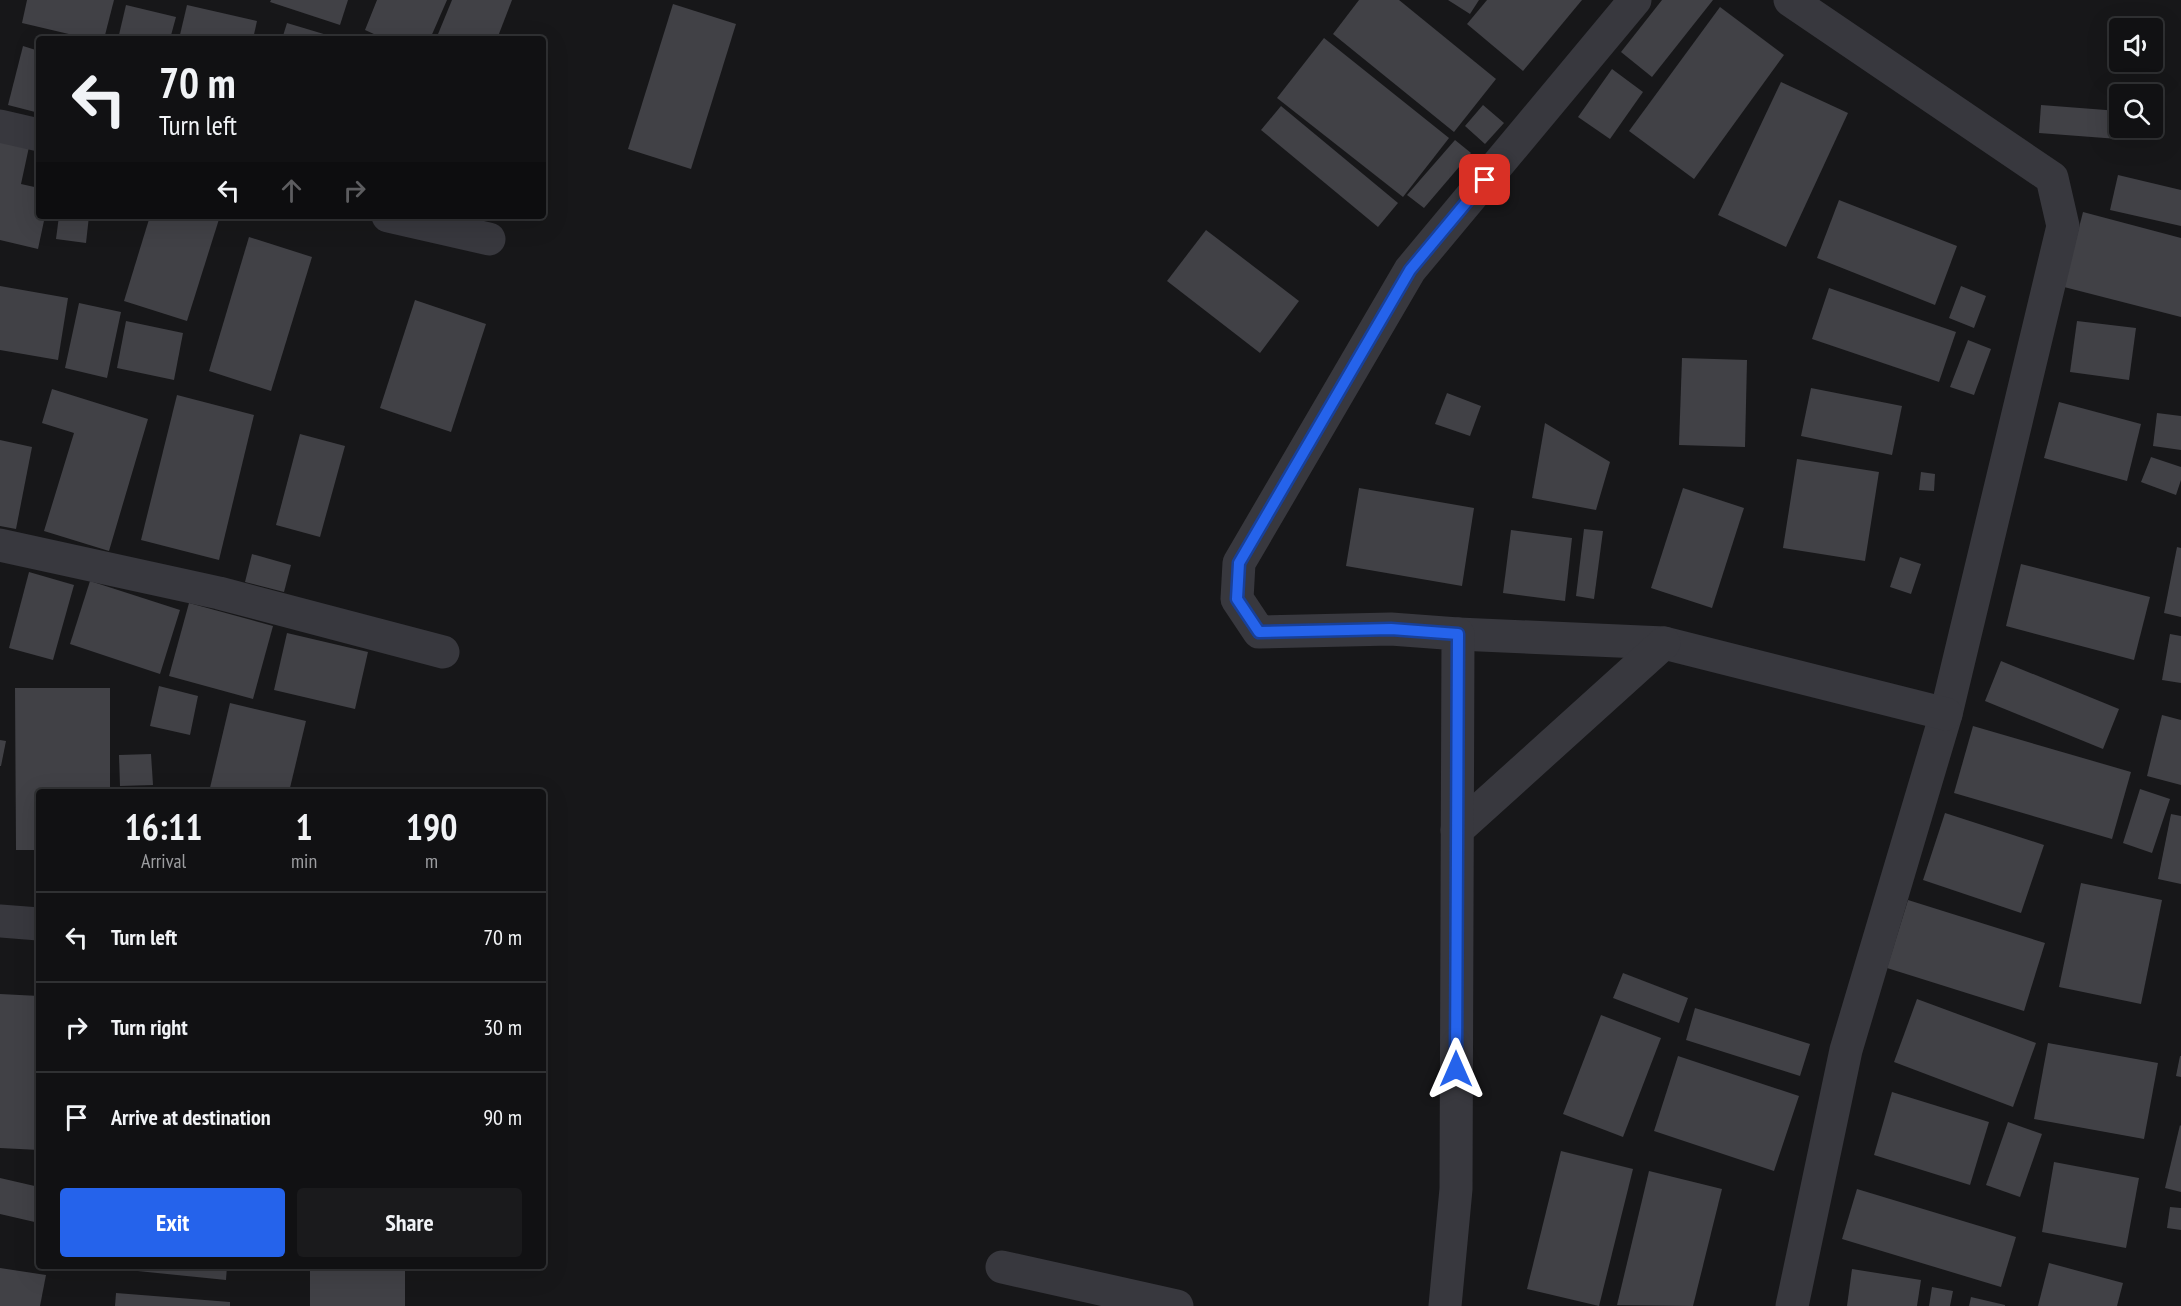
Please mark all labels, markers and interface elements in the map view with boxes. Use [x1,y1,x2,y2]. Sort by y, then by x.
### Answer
map controls [2109,18,2163,138]
button: sound [2109,18,2163,72]
text: 70 m [159,55,236,110]
icon: left [60,60,138,138]
button: search [2109,84,2163,138]
text: Turn left [159,108,237,142]
pin [1459,154,1510,205]
icon: arrive [1468,163,1501,196]
icon: left [212,174,245,207]
icon: ahead [275,174,308,207]
icon: right [338,174,371,207]
text: 16:11 [125,803,202,850]
text: 1 [295,803,313,850]
text: 190 [406,803,457,850]
text: Arrival [141,848,186,874]
text: min [291,848,317,874]
text: m [425,848,438,874]
icon: left [60,921,93,954]
text: Turn left [111,923,177,951]
text: 70 m [483,923,522,951]
icon: right [60,1011,93,1044]
text: Turn right [111,1013,188,1041]
text: 30 m [483,1013,522,1041]
position arrow [1424,1037,1488,1101]
icon: arrive [60,1101,93,1134]
text: Arrive at destination [111,1103,271,1131]
text: 90 m [483,1103,522,1131]
button: Exit [60,1188,285,1257]
button: Share [297,1188,522,1257]

